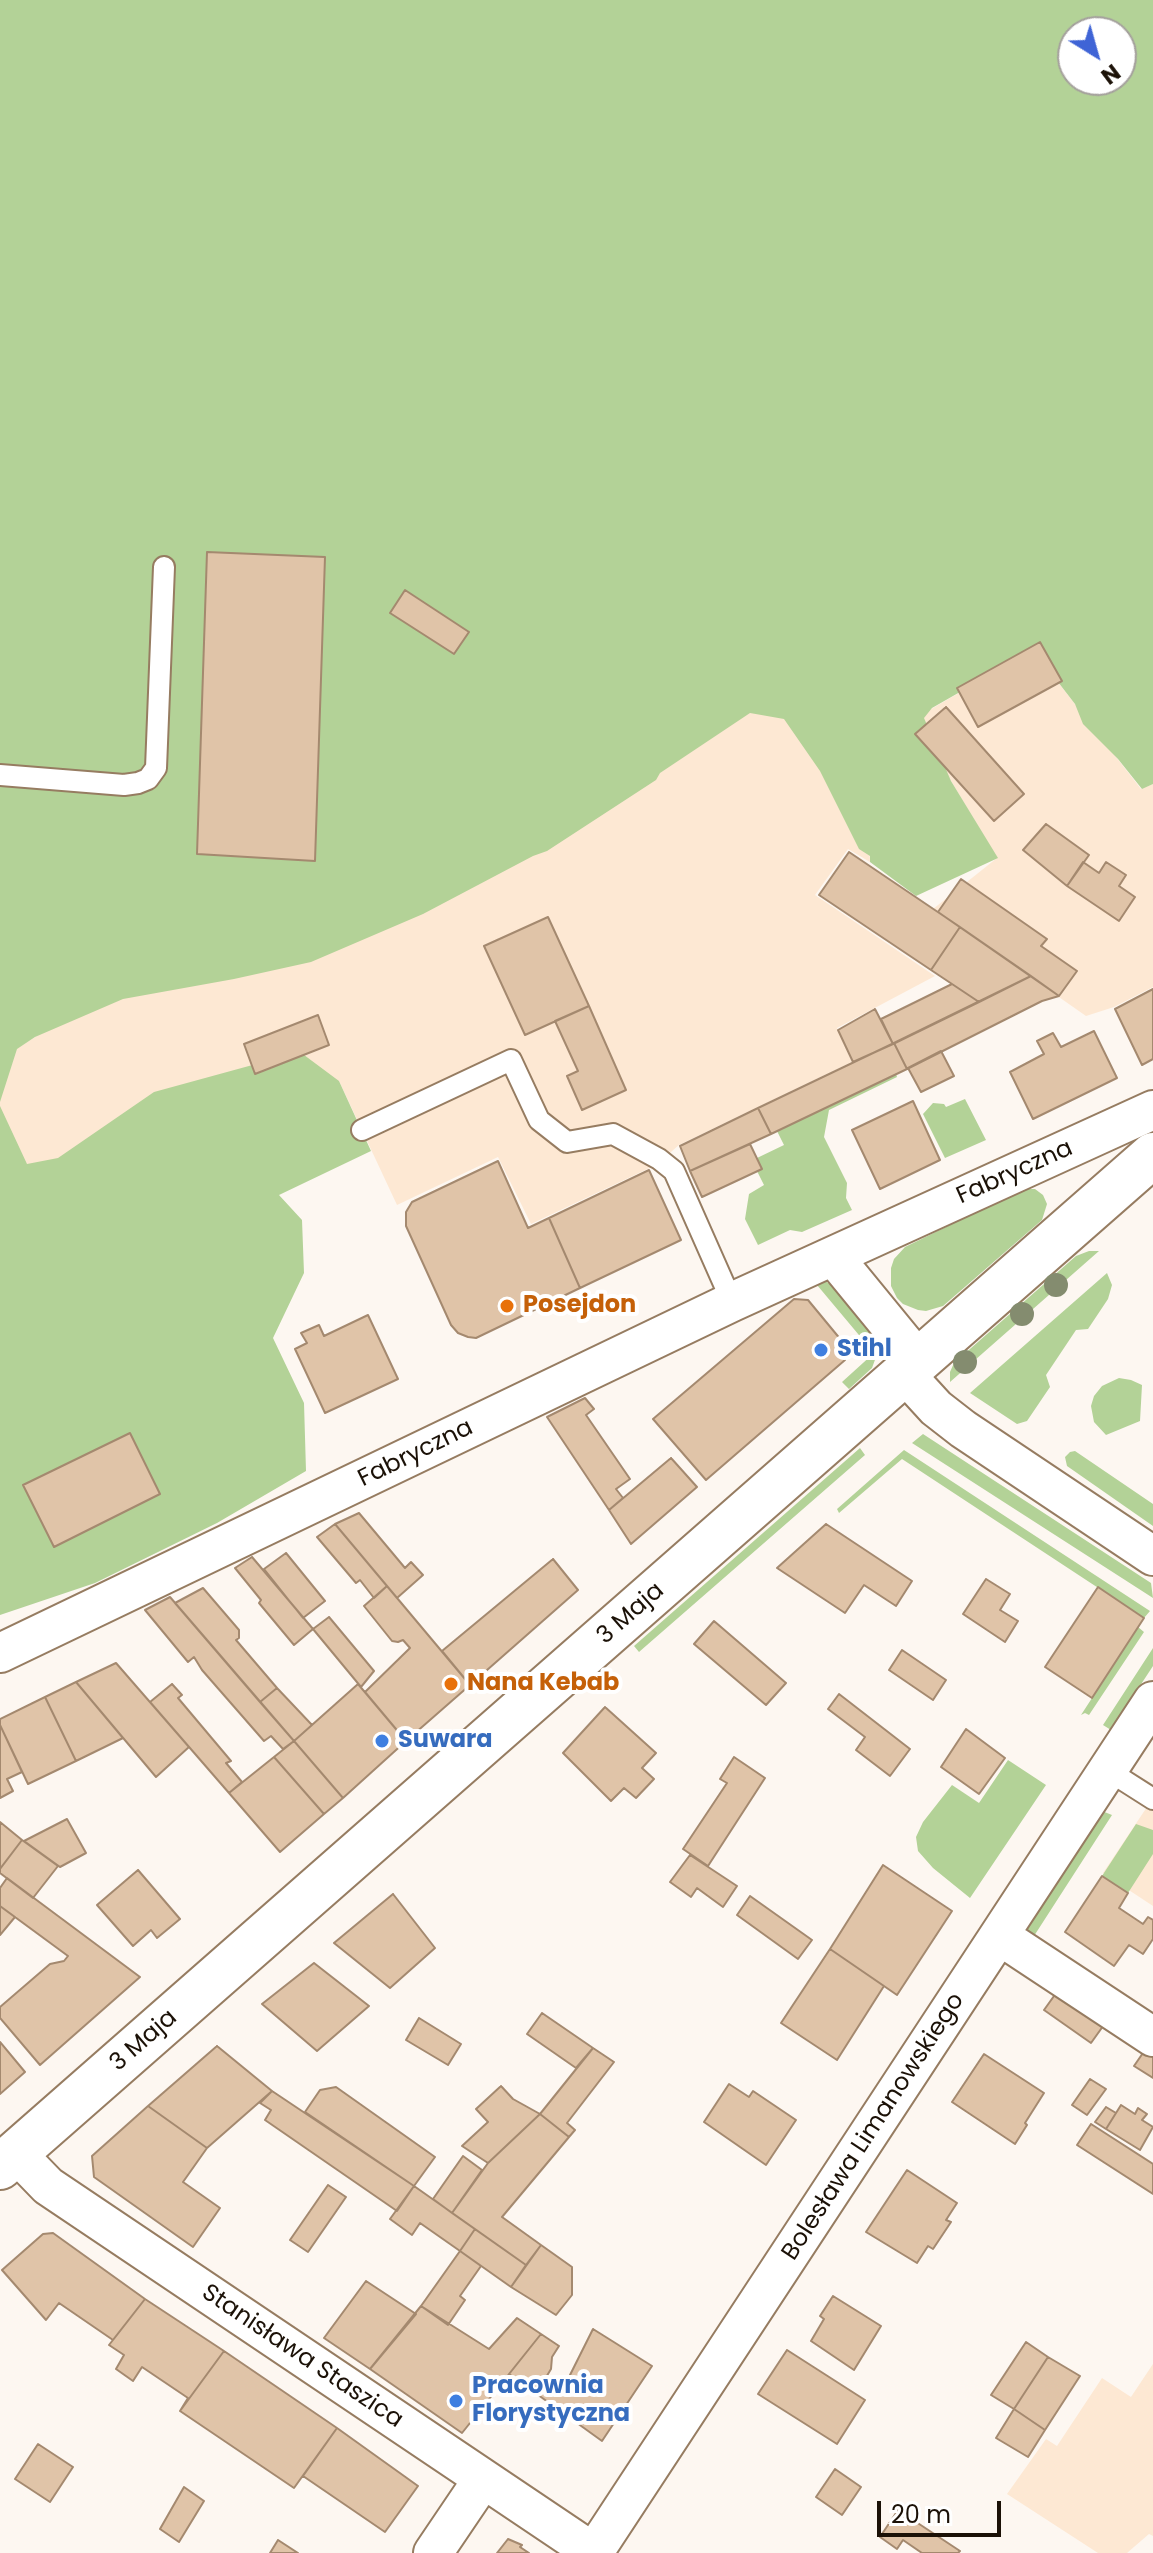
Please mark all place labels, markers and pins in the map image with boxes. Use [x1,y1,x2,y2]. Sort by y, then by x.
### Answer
place label: Posejdon [523,1292,636,1320]
marker: Posejdon [498,1297,516,1315]
place label: Stihl [837,1336,892,1364]
marker: Stihl [812,1341,830,1359]
place label: Nana Kebab [467,1670,619,1698]
marker: Nana Kebab [442,1675,460,1693]
place label: Suwara [398,1727,493,1755]
marker: Suwara [373,1732,391,1750]
place label: Pracownia Florystyczna [472,2373,630,2429]
marker: Pracownia Florystyczna [447,2392,465,2410]

